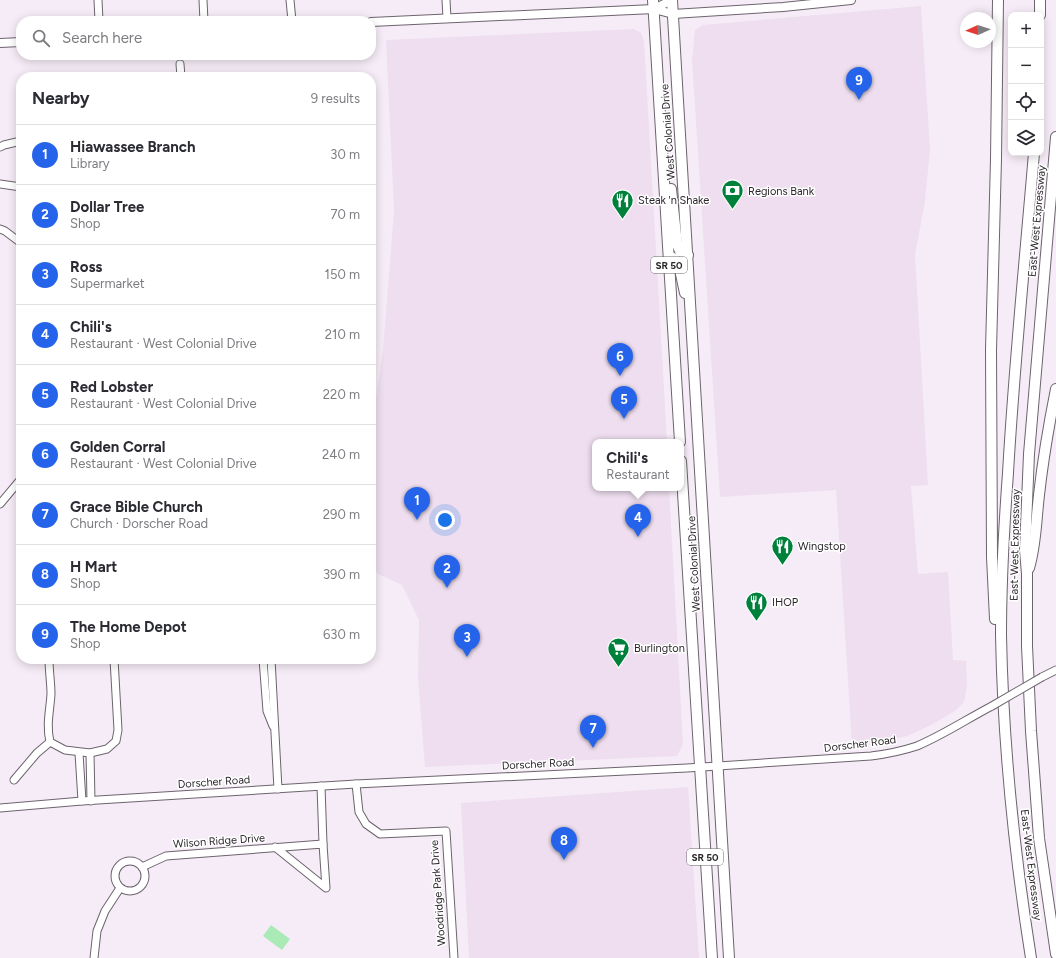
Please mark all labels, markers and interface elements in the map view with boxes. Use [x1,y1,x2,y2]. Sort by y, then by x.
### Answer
north arrow [960,12,996,48]
map controls [1008,12,1044,156]
button: + [1008,12,1044,48]
search box [16,16,376,60]
icon: search [30,27,52,49]
text: Search here [62,29,142,47]
button: − [1008,48,1044,84]
pin: 9 [846,67,872,100]
street label: West Colonial Drive [658,84,678,180]
button: locate [1008,84,1044,120]
text: Nearby [32,88,90,108]
text: 9 results [311,91,360,106]
button: layers [1008,120,1044,156]
text: Hiawassee Branch [70,138,196,156]
text: 1 [42,147,48,162]
text: 30 m [330,147,360,162]
text: Library [70,156,110,171]
street label: East-West Expressway [1026,164,1048,277]
bank icon: Regions Bank [720,178,746,211]
place label: Regions Bank [748,185,815,198]
restaurant icon: Steak 'n Shake [609,187,635,220]
place label: Steak 'n Shake [638,194,709,207]
text: Dollar Tree [70,198,144,216]
text: 2 [41,207,49,222]
text: 70 m [330,207,360,222]
text: Shop [70,216,100,231]
road number: SR 50 [651,257,687,273]
text: Ross [70,258,102,276]
text: 3 [41,267,49,282]
text: 150 m [325,267,360,282]
text: Supermarket [70,276,145,291]
text: Chili's [70,318,112,336]
text: 4 [41,327,49,342]
text: 210 m [325,327,360,342]
text: Restaurant · West Colonial Drive [70,336,257,351]
pin: 6 [607,343,633,376]
text: Red Lobster [70,378,153,396]
pin: 5 [611,386,637,419]
text: 5 [41,387,49,402]
text: 220 m [323,387,360,402]
text: Restaurant · West Colonial Drive [70,396,257,411]
text: Golden Corral [70,438,166,456]
popup [592,439,684,491]
text: 6 [41,447,49,462]
text: 240 m [322,447,360,462]
text: Chili's [606,449,648,467]
text: Restaurant · West Colonial Drive [70,456,257,471]
text: Restaurant [606,467,670,482]
pin: 1 [404,487,430,520]
street label: East-West Expressway [1008,489,1022,601]
text: Grace Bible Church [70,498,203,516]
pin: 4 [625,504,651,537]
text: 7 [41,507,49,522]
text: 290 m [323,507,360,522]
your location [435,510,455,530]
text: Church · Dorscher Road [70,516,208,531]
street label: West Colonial Drive [685,516,703,612]
restaurant icon: Wingstop [770,533,796,566]
place label: Wingstop [798,540,846,553]
pin: 2 [434,555,460,588]
text: H Mart [70,558,117,576]
text: 8 [41,567,49,582]
text: 390 m [323,567,360,582]
text: Shop [70,576,100,591]
restaurant icon: IHOP [743,589,769,622]
place label: IHOP [772,596,799,609]
text: The Home Depot [70,618,187,636]
pin: 3 [454,624,480,657]
text: 9 [41,627,49,642]
text: 630 m [323,627,360,642]
supermarket icon: Burlington [606,635,632,668]
text: Shop [70,636,100,651]
place label: Burlington [634,642,685,655]
pin: 7 [580,715,606,748]
street label: Dorscher Road [823,733,897,755]
street label: Dorscher Road [501,756,575,772]
street label: Dorscher Road [177,773,251,791]
street label: East-West Expressway [1018,809,1044,922]
pin: 8 [551,827,577,860]
street label: Wilson Ridge Drive [172,831,266,851]
street label: Woodridge Park Drive [428,840,448,946]
road number: SR 50 [687,849,723,865]

